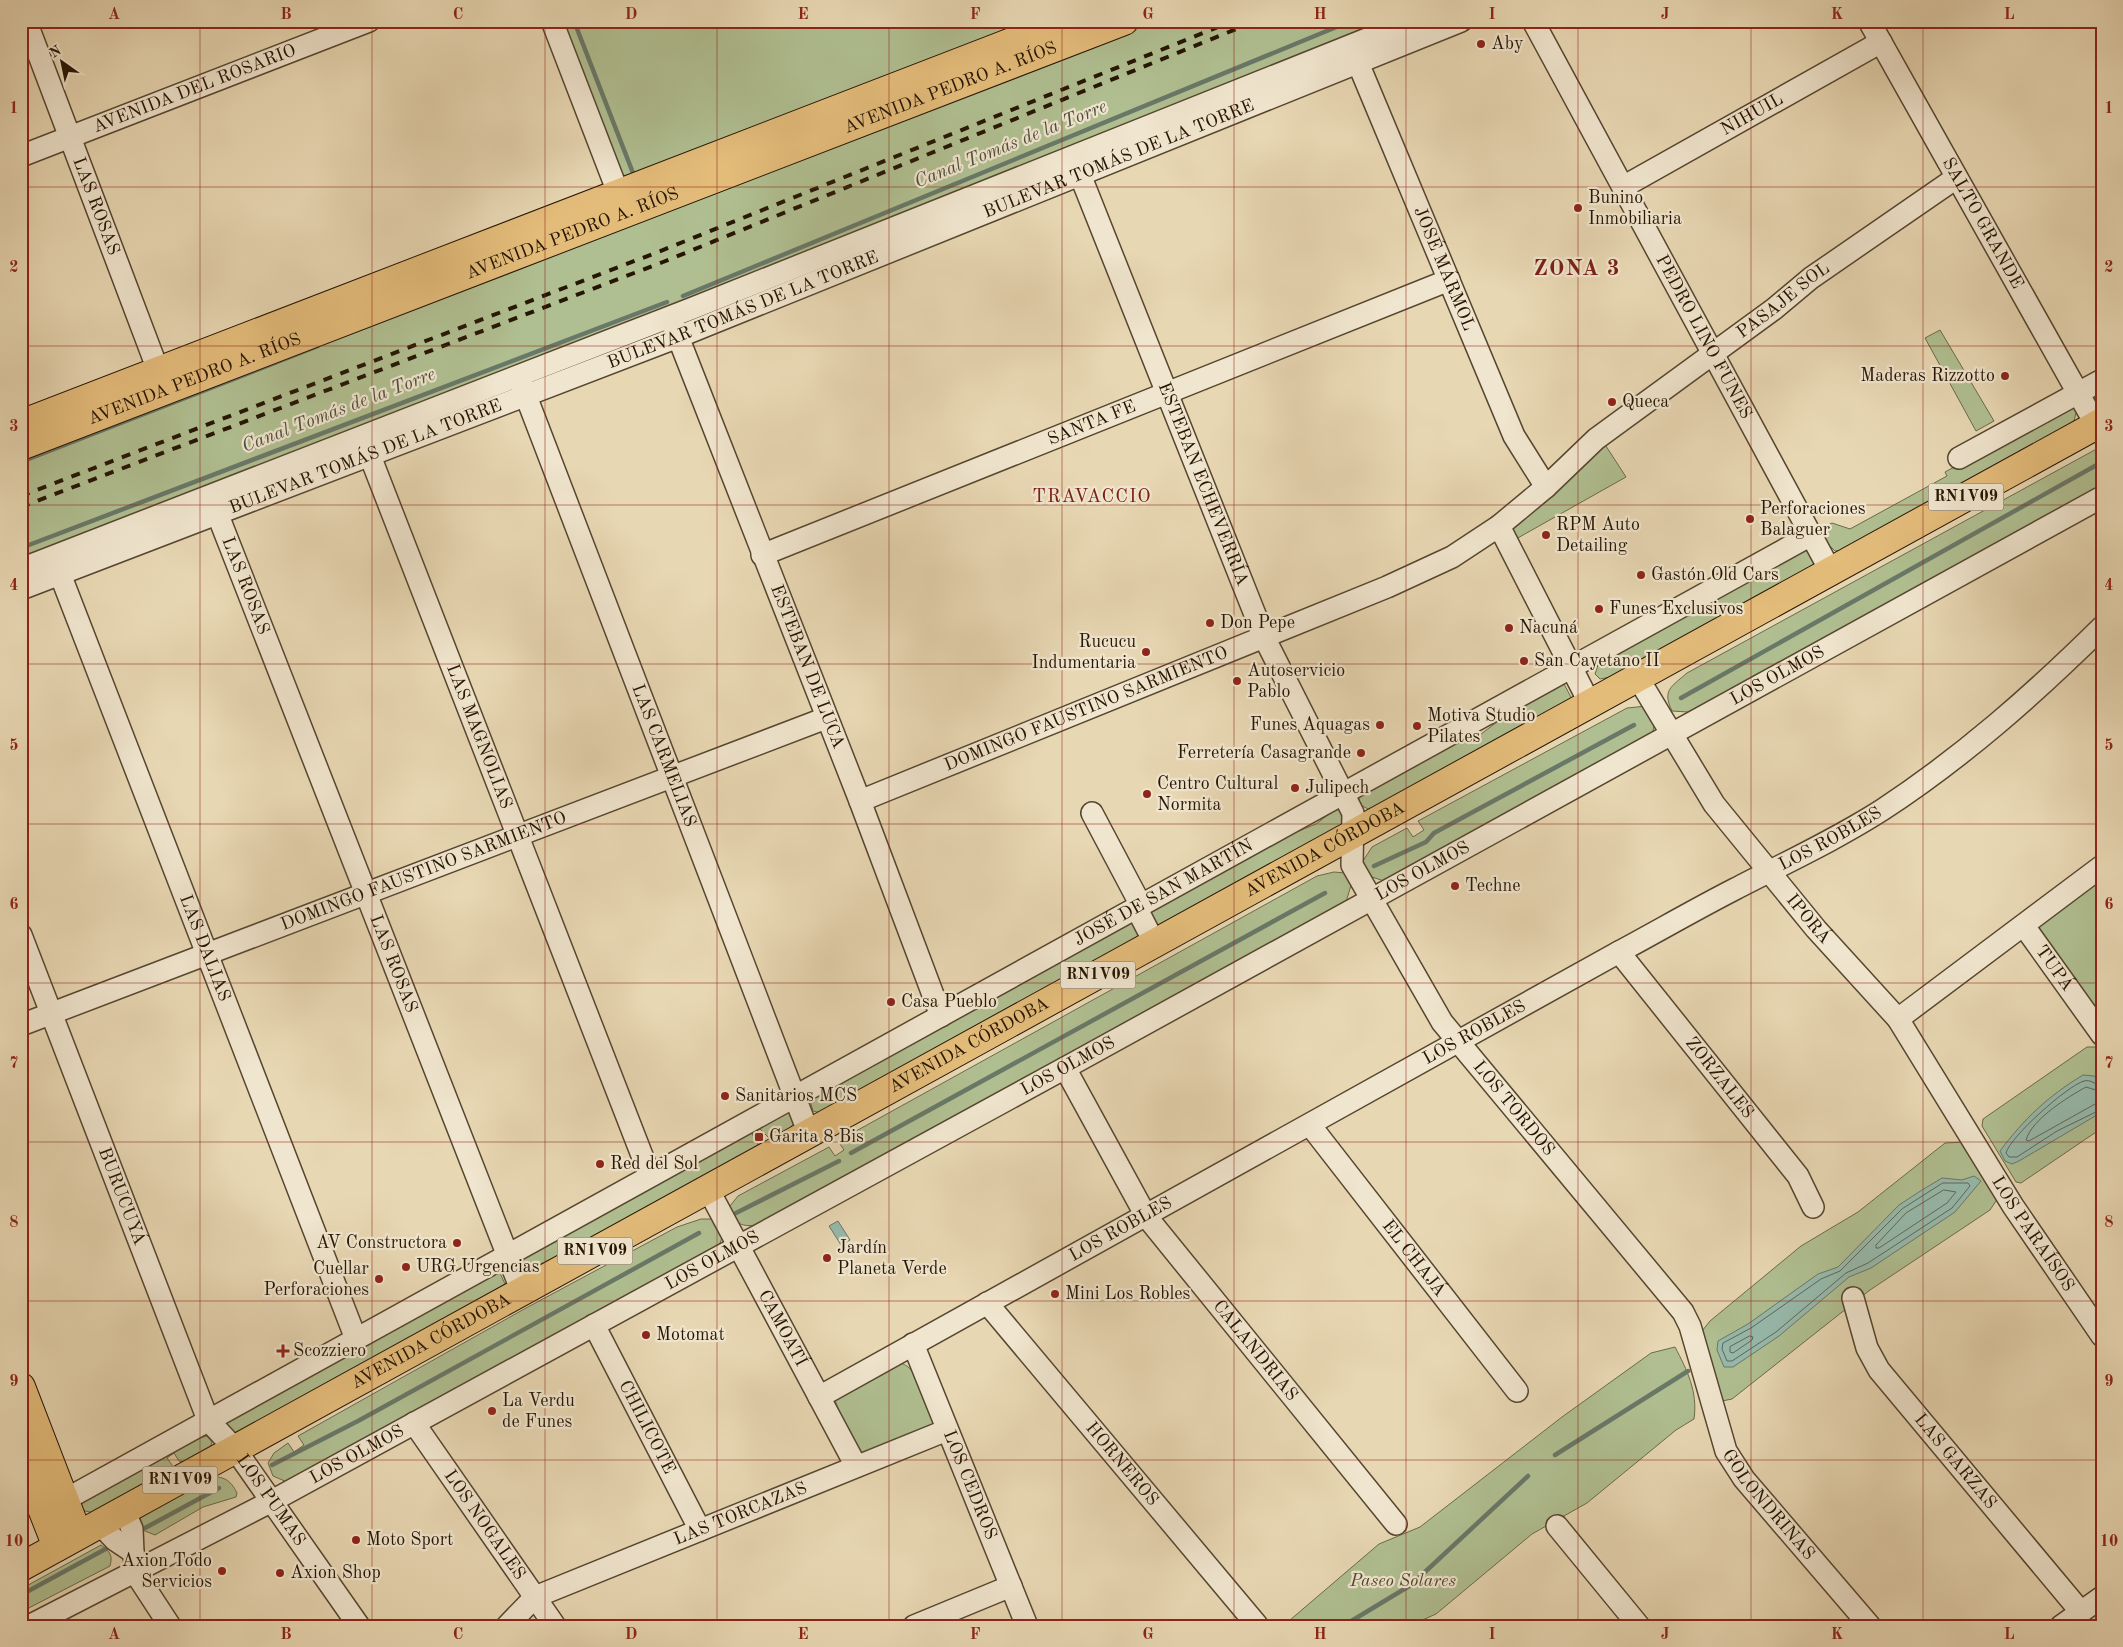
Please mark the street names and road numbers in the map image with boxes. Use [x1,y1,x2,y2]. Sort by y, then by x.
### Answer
street label: AVENIDA PEDRO A. RÍOS [841,39,1059,137]
street label: AVENIDA DEL ROSARIO [90,41,298,136]
street label: NIHUIL [1718,90,1786,139]
street label: BULEVAR TOMÁS DE LA TORRE [981,96,1257,222]
street label: LAS ROSAS [69,155,123,258]
street label: SALTO GRANDE [1939,155,2027,292]
street label: AVENIDA PEDRO A. RÍOS [463,184,681,283]
street label: JOSÉ MÁRMOL [1410,204,1478,333]
street label: BULEVAR TOMÁS DE LA TORRE [605,248,881,372]
street label: PEDRO LINO FUNES [1652,252,1755,422]
street label: PASAJE SOL [1733,259,1833,342]
street label: AVENIDA PEDRO A. RÍOS [86,330,304,428]
street label: ESTEBAN ECHEVERRÍA [1155,380,1252,589]
street label: BULEVAR TOMÁS DE LA TORRE [227,396,504,517]
street label: SANTA FE [1045,397,1138,449]
road number: RN1V09 [1928,484,2004,511]
street label: LAS ROSAS [218,534,273,637]
street label: ESTEBAN DE LUCA [767,582,848,751]
street label: LOS OLMOS [1727,643,1827,709]
street label: DOMINGO FAUSTINO SARMIENTO [942,644,1230,775]
street label: LAS MAGNOLIAS [443,662,515,811]
street label: LAS CARMELIAS [628,682,699,829]
street label: AVENIDA CÓRDOBA [1242,798,1408,901]
street label: LOS ROBLES [1776,804,1885,874]
street label: DOMINGO FAUSTINO SARMIENTO [278,809,569,934]
street label: JOSÉ DE SAN MARTÍN [1071,836,1256,949]
street label: LOS OLMOS [1373,838,1473,904]
street label: IPORÁ [1783,891,1837,948]
street label: LAS DALIAS [176,892,233,1004]
street label: LAS ROSAS [366,912,421,1015]
street label: TUPÁ [2032,942,2080,995]
road number: RN1V09 [1060,962,1136,988]
street label: AVENIDA CÓRDOBA [886,994,1052,1097]
street label: LOS ROBLES [1420,997,1529,1068]
street label: LOS OLMOS [1018,1033,1118,1099]
street label: ZORZALES [1682,1034,1757,1122]
street label: LOS TORDOS [1469,1058,1558,1159]
street label: BURUCUYÁ [95,1145,152,1248]
street label: LOS PARAÍSOS [1988,1173,2078,1295]
street label: LOS ROBLES [1066,1194,1175,1265]
street label: EL CHAJÁ [1378,1217,1452,1300]
street label: LOS OLMOS [662,1228,763,1293]
road number: RN1V09 [558,1238,632,1264]
street label: CAMOATÍ [755,1287,814,1369]
street label: AVENIDA CÓRDOBA [348,1290,514,1393]
street label: CALANDRIAS [1209,1297,1301,1404]
street label: CHILICOTE [615,1378,678,1477]
street label: LAS GARZAS [1911,1410,2000,1512]
street label: HORNEROS [1082,1419,1162,1509]
street label: LOS OLMOS [307,1422,407,1488]
street label: LOS CEDROS [940,1428,1000,1542]
street label: GOLONDRINAS [1719,1446,1818,1563]
street label: LOS PUMAS [233,1451,309,1549]
road number: RN1V09 [142,1466,218,1494]
street label: LOS NOGALES [440,1467,529,1583]
street label: LAS TORCAZAS [671,1479,810,1549]

